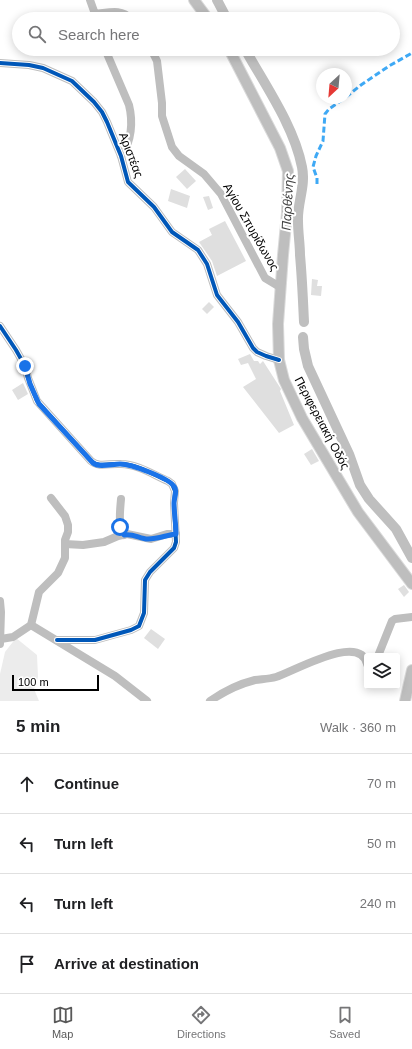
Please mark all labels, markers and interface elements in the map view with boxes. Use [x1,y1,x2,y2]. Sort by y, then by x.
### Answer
search box [12,12,400,56]
icon: search [26,23,48,45]
text: Search here [58,26,140,43]
north arrow [316,68,352,104]
street label: Αριστέας [116,130,146,180]
water label: Παρθένης [279,172,297,231]
street label: Αγίου Σπυρίδωνος [220,181,282,273]
route end [16,357,34,375]
street label: Περιφερειακή Οδός [292,374,352,472]
route start [111,518,129,536]
map controls [364,653,400,689]
button: layers [364,653,400,689]
scale bar [12,673,99,692]
text: 100 m [18,676,49,688]
text: 5 min [16,717,60,736]
text: Walk · 360 m [320,720,396,735]
icon: ahead [16,773,38,795]
text: Continue [54,775,119,792]
text: 70 m [367,776,396,791]
icon: left [16,833,38,855]
text: Turn left [54,835,113,852]
text: 50 m [367,836,396,851]
icon: left [16,893,38,915]
text: Turn left [54,895,113,912]
text: 240 m [360,896,396,911]
icon: arrive [16,953,38,975]
text: Arrive at destination [54,955,199,972]
tab: Map [52,1004,74,1040]
tab: Directions [177,1004,226,1040]
tab: Saved [329,1004,360,1040]

